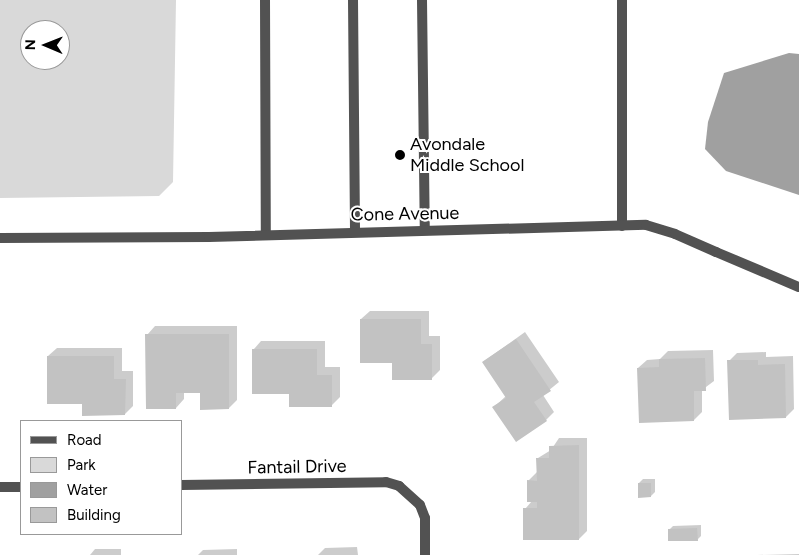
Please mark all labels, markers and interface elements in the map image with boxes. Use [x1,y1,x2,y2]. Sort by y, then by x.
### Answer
north arrow [20,20,70,70]
text: N [22,39,39,50]
place label: Avondale Middle School [410,134,524,176]
marker: Avondale Middle School [394,149,406,161]
street label: Cone Avenue [351,202,459,226]
legend [20,420,182,535]
text: Road [67,431,102,449]
street label: Fantail Drive [247,455,347,479]
text: Park [67,456,96,474]
text: Water [67,481,107,499]
text: Building [67,506,121,524]

